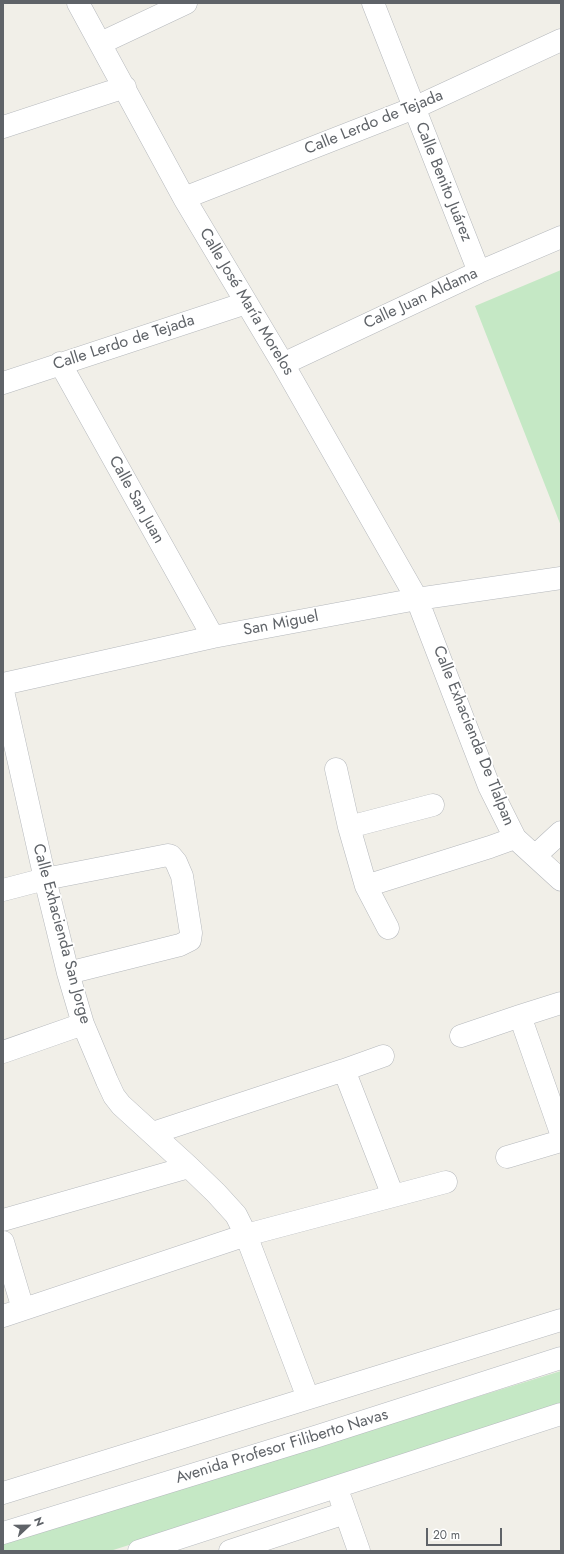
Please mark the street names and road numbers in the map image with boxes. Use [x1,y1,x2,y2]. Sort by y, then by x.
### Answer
street label: Calle Lerdo de Tejada [302,86,446,160]
street label: Calle Benito Juárez [410,120,476,244]
street label: Calle José María Morelos [195,225,297,379]
street label: Calle Juan Aldama [361,264,481,334]
street label: Calle Lerdo de Tejada [51,311,197,375]
street label: Calle San Juan [104,453,168,547]
street label: San Miguel [242,607,320,641]
street label: Calle Exhacienda De Tlalpan [428,643,518,829]
street label: Calle Exhacienda San Jorge [28,842,94,1026]
street label: Avenida Profesor Filiberto Navas [173,1405,391,1489]

